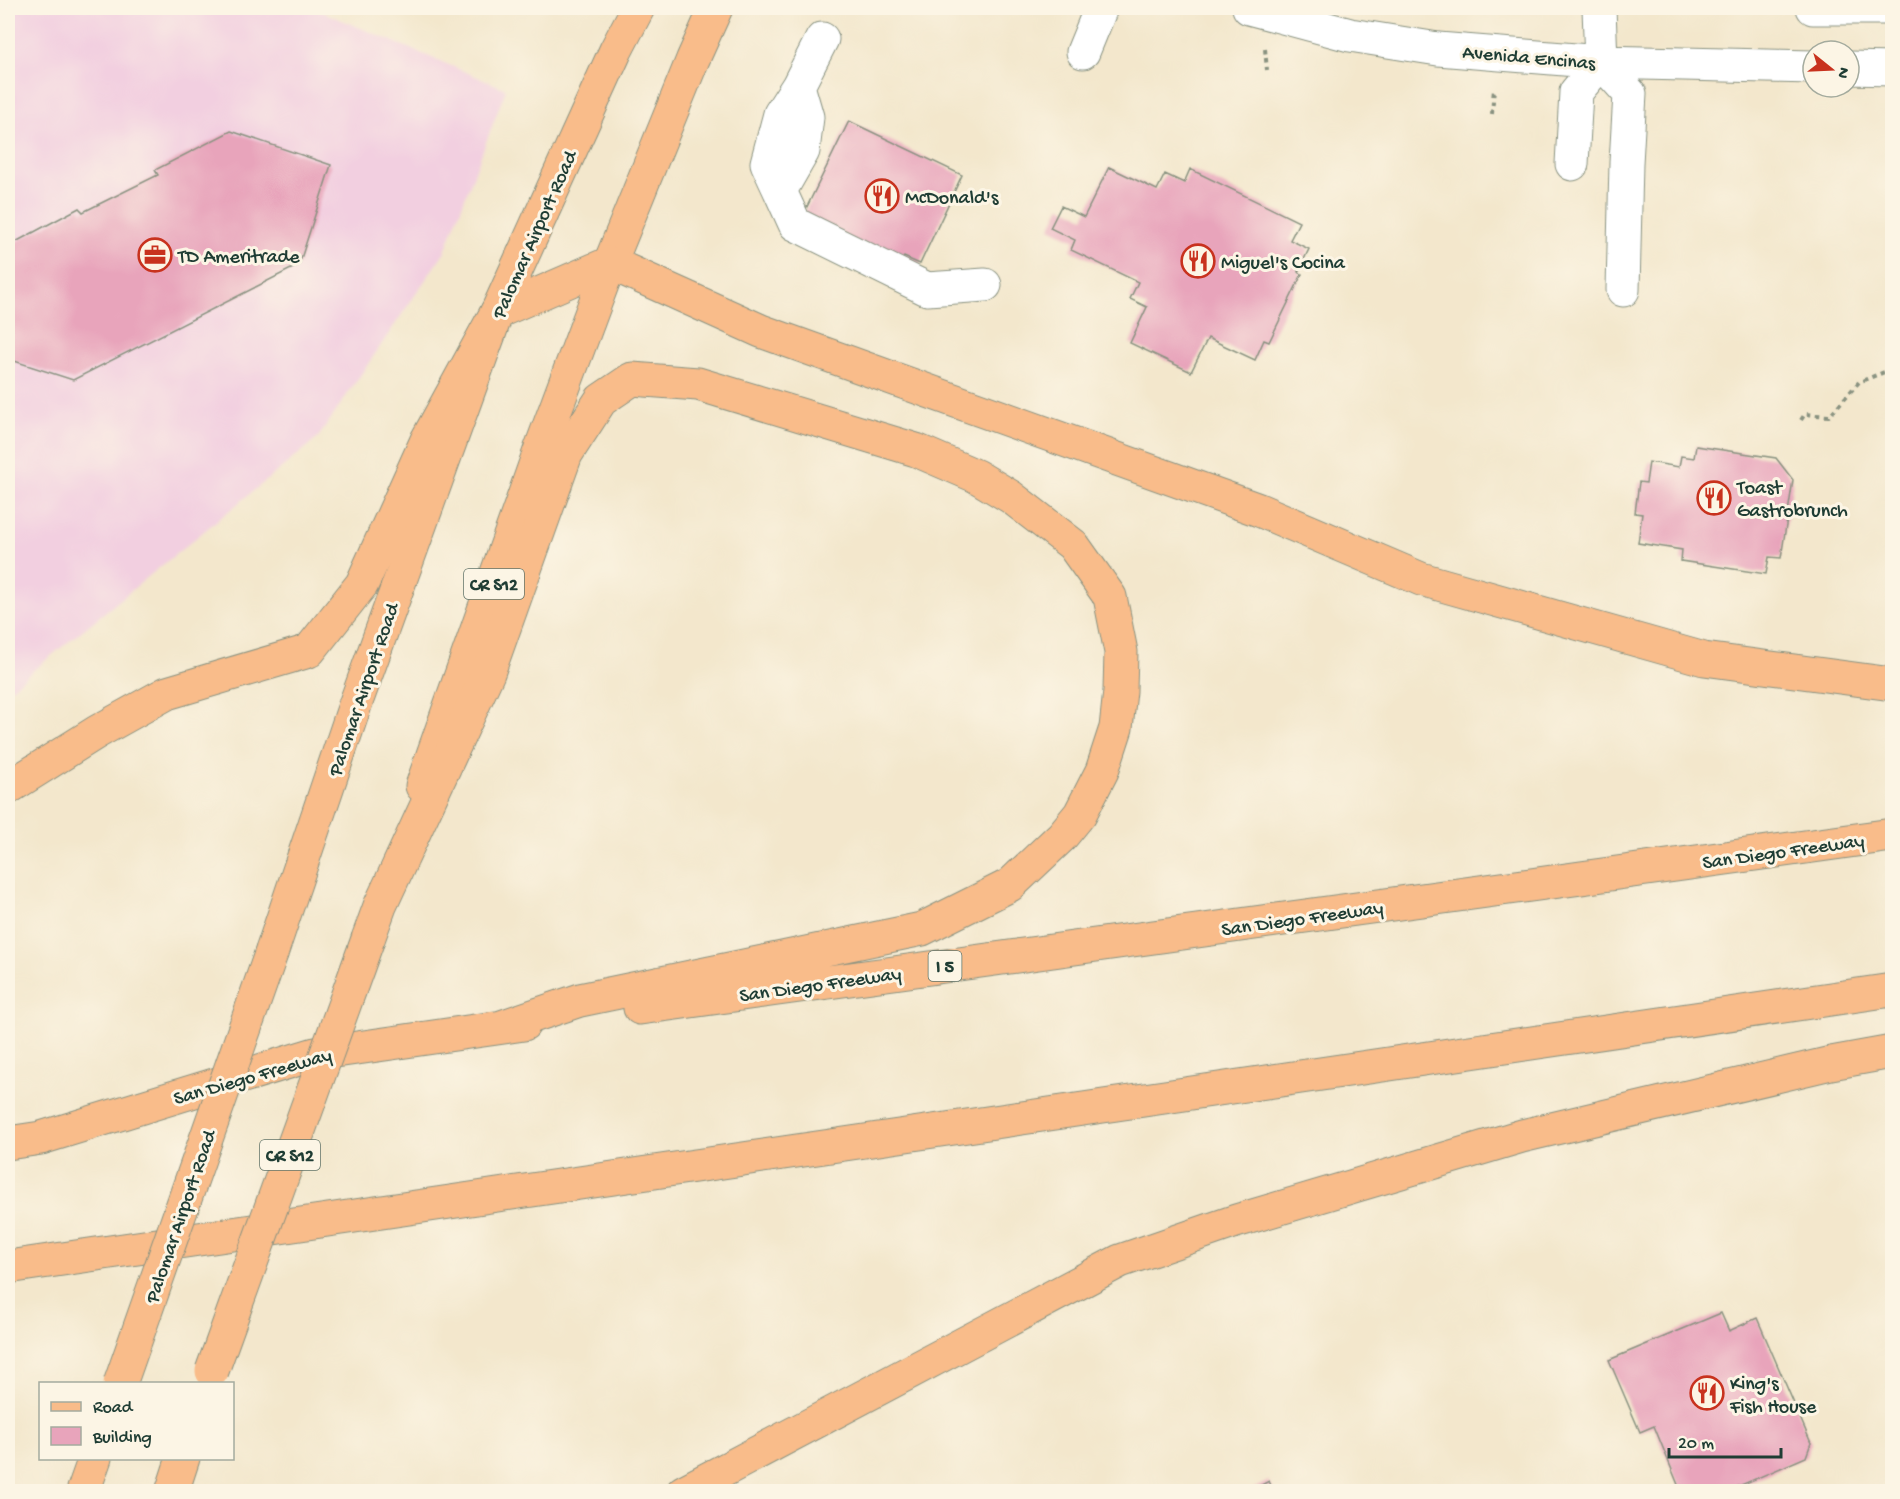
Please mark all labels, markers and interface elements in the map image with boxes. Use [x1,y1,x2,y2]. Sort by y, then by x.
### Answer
north arrow [1801,39,1861,99]
street label: Avenida Encinas [1461,42,1597,77]
text: N [1831,65,1853,81]
street label: Palomar Airport Road [488,146,584,324]
restaurant icon: McDonald's [864,178,900,214]
place label: McDonald's [905,188,999,211]
office icon: TD Ameritrade [137,237,173,273]
restaurant icon: Miguel's Cocina [1180,243,1216,279]
place label: TD Ameritrade [177,247,300,270]
place label: Miguel's Cocina [1221,253,1346,276]
place label: Toast Gastrobrunch [1736,478,1848,524]
restaurant icon: Toast Gastrobrunch [1696,480,1732,516]
road number: CR S12 [464,569,524,599]
street label: Palomar Airport Road [325,599,406,780]
street label: San Diego Freeway [1701,831,1866,876]
street label: San Diego Freeway [1220,898,1385,943]
road number: I 5 [928,951,962,981]
street label: San Diego Freeway [738,964,903,1009]
street label: San Diego Freeway [171,1045,335,1112]
street label: Palomar Airport Road [142,1126,223,1307]
road number: CR S12 [260,1140,320,1170]
place label: King's Fish House [1729,1374,1817,1420]
restaurant icon: King's Fish House [1689,1375,1725,1411]
legend [39,1382,234,1460]
text: Road [93,1398,134,1419]
scale bar [1669,1421,1782,1459]
text: Building [92,1428,152,1449]
text: 20 m [1678,1434,1714,1455]

